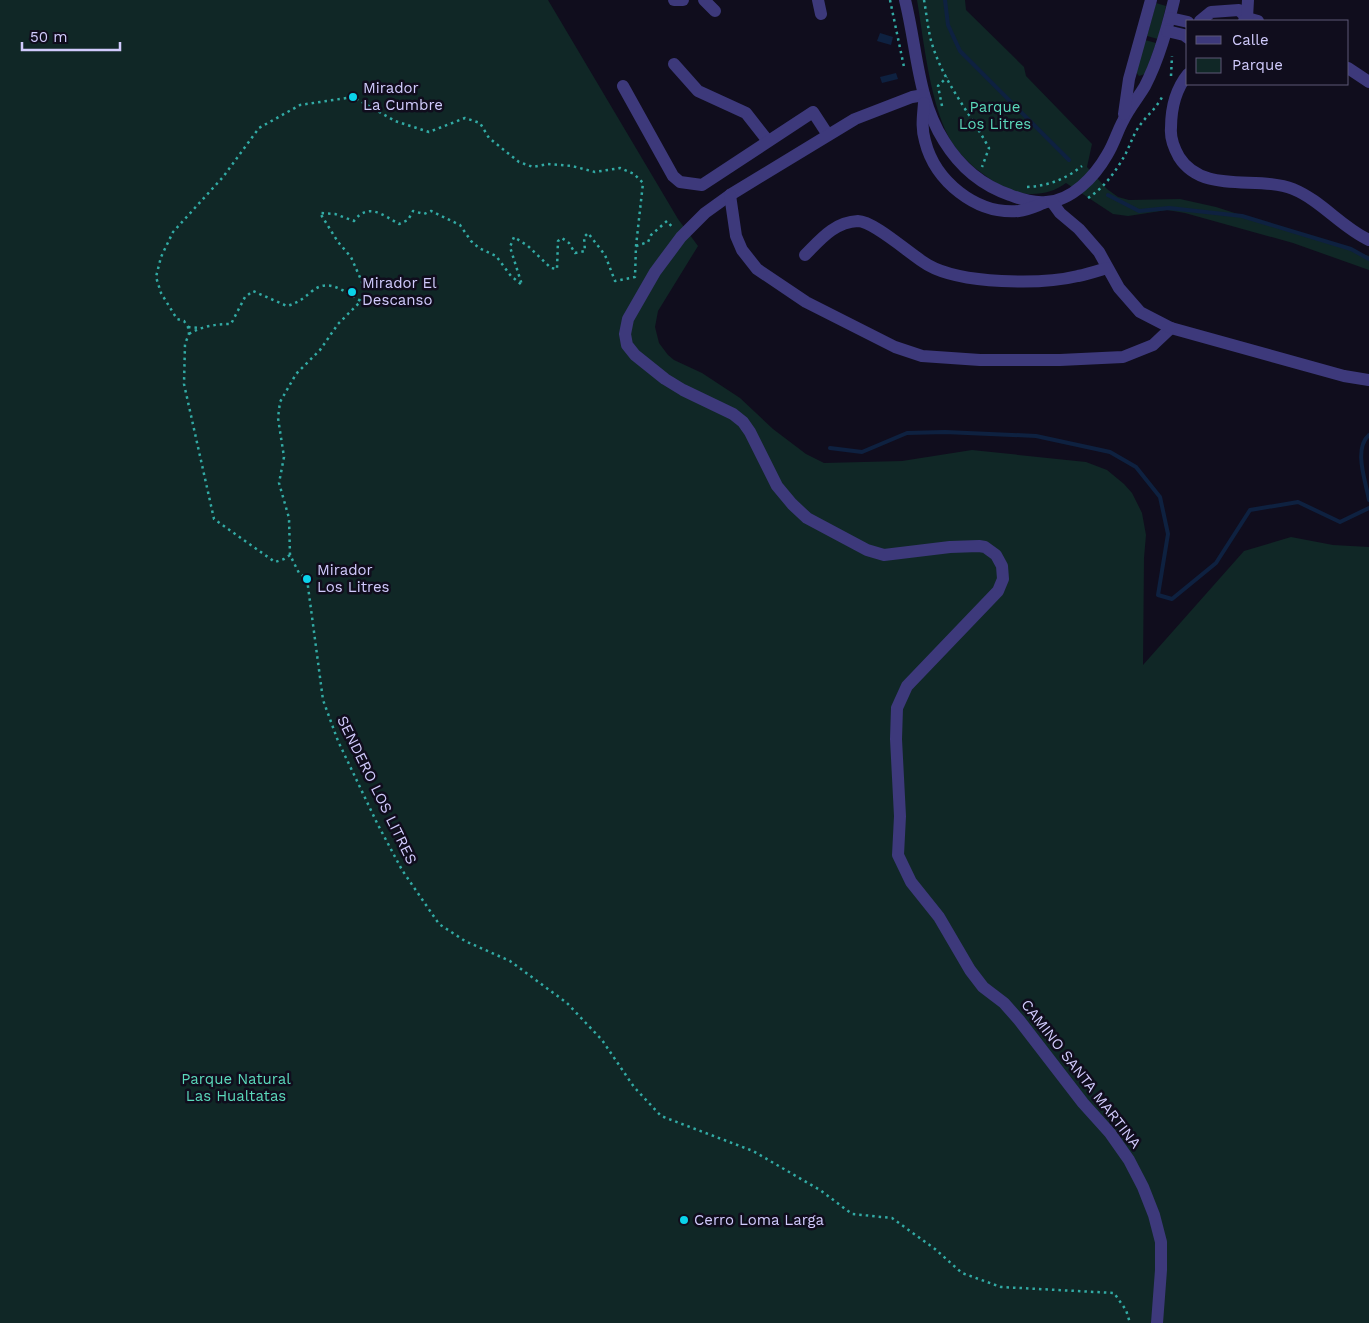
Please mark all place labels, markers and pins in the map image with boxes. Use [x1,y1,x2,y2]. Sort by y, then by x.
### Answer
place label: Mirador La Cumbre [363,79,443,114]
marker: Mirador La Cumbre [347,91,359,103]
place label: Mirador El Descanso [362,274,437,309]
marker: Mirador El Descanso [346,286,358,298]
place label: Mirador Los Litres [317,561,390,596]
marker: Mirador Los Litres [301,573,313,585]
place label: Cerro Loma Larga [694,1211,825,1229]
marker: Cerro Loma Larga [678,1214,690,1226]

